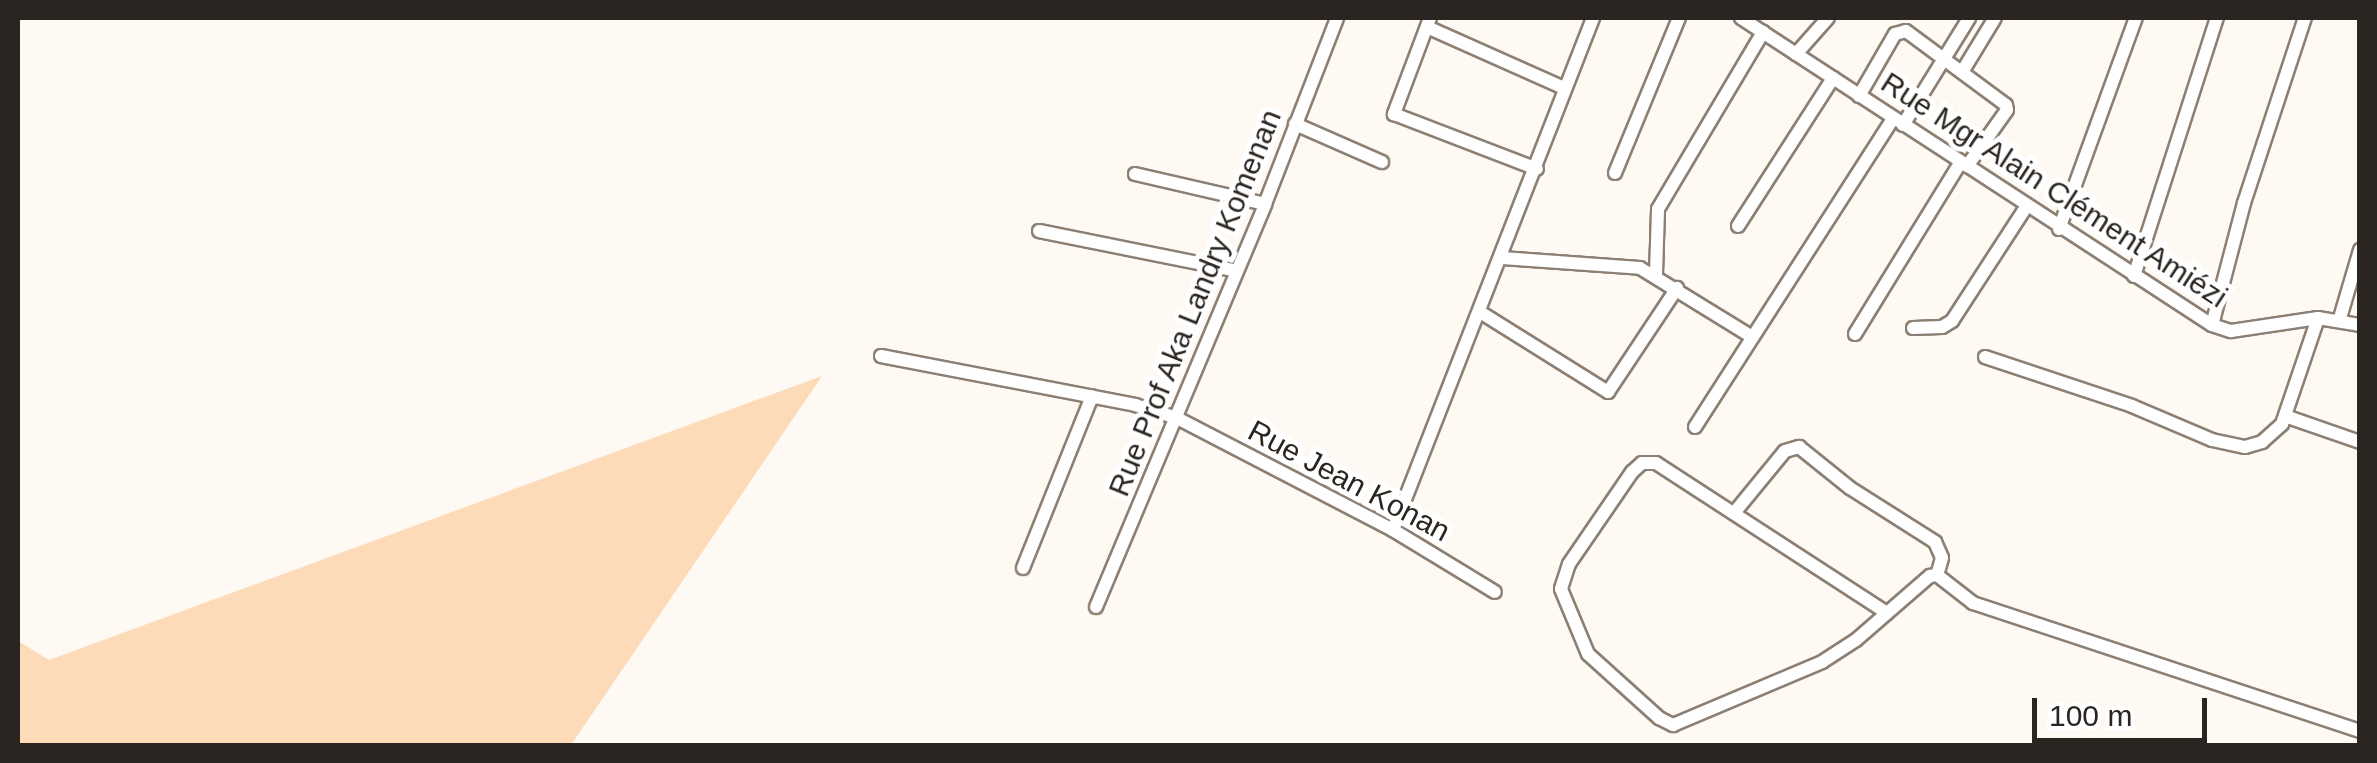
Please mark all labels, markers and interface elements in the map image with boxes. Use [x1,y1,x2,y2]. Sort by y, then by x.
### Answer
street label: Rue Mgr Alain Clément Amiézi [1873,64,2235,316]
street label: Rue Prof Aka Landry Komenan [1101,104,1289,502]
street label: Rue Jean Konan [1242,413,1456,549]
scale bar [2037,678,2212,740]
text: 100 m [2049,699,2132,732]

